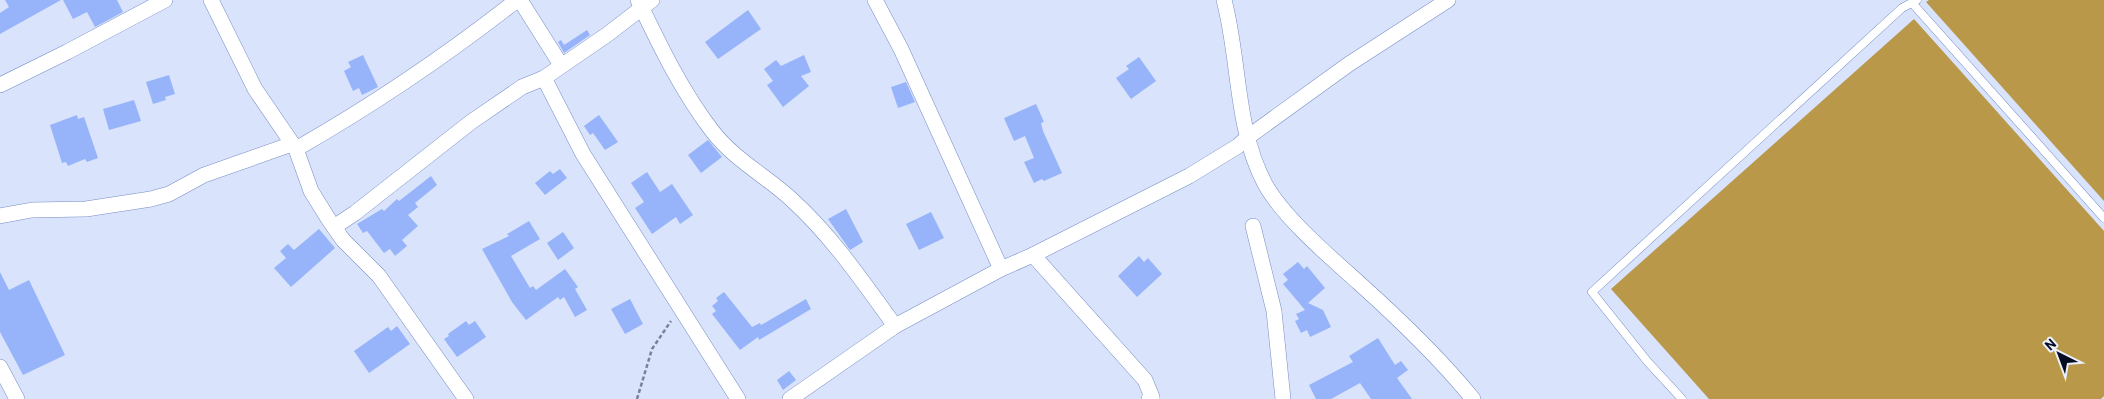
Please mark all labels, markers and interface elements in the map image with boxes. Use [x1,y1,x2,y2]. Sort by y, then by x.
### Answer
north arrow [2034,329,2084,379]
text: N [2041,335,2059,353]

